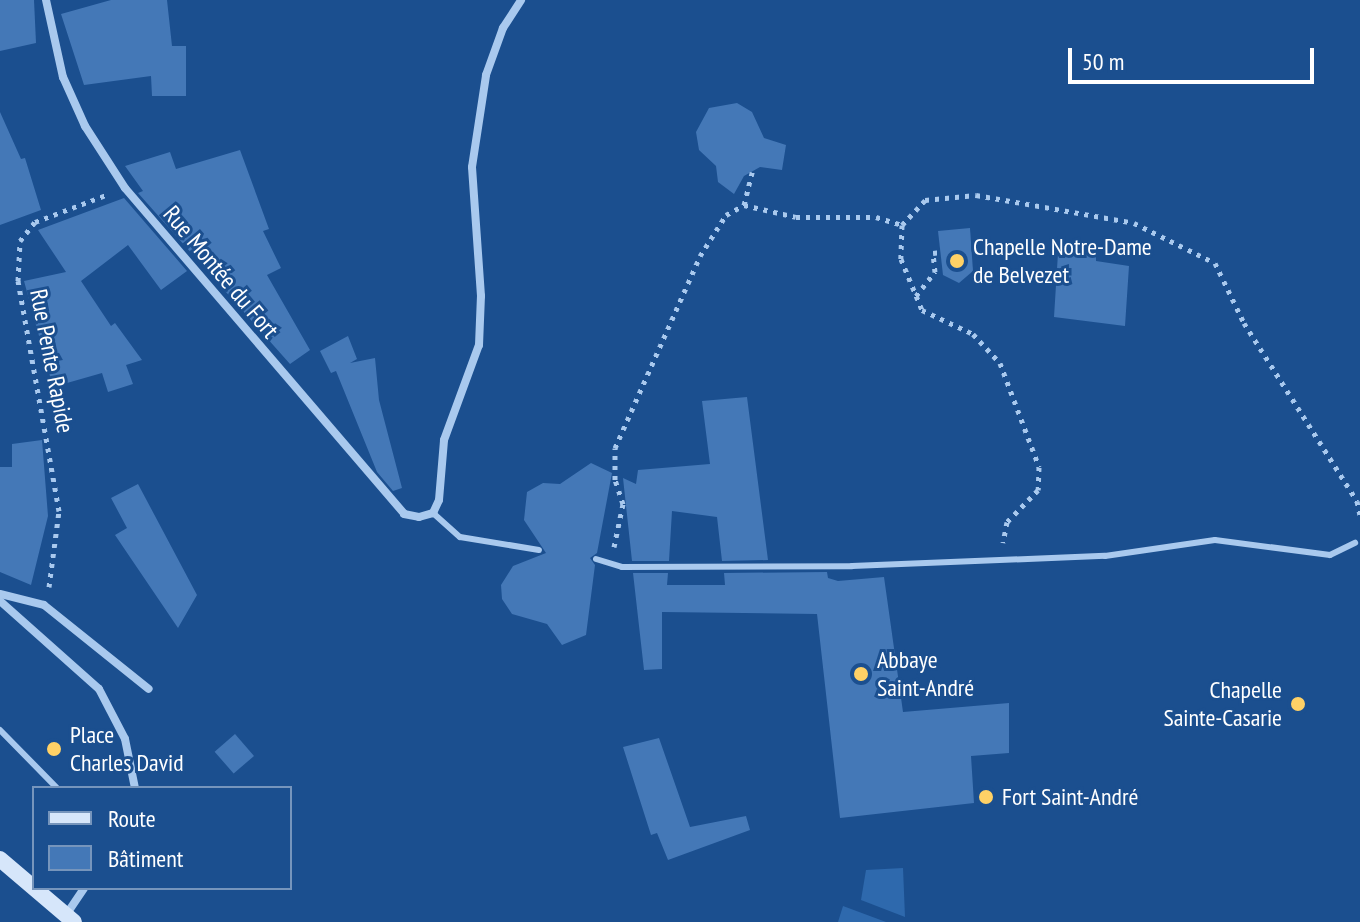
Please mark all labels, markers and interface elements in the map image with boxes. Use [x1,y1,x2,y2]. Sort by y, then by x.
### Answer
scale bar [1072,32,1318,82]
text: 50 m [1082,46,1124,77]
street label: Rue Montée du Fort [157,200,285,344]
place label: Chapelle Notre-Dame de Belvezet [973,233,1152,289]
marker: Chapelle Notre-Dame de Belvezet [948,252,966,270]
street label: Rue Pente Rapide [24,287,80,435]
place label: Abbaye Saint-André [877,646,974,702]
marker: Abbaye Saint-André [852,665,870,683]
place label: Chapelle Sainte-Casarie [1163,676,1282,732]
marker: Chapelle Sainte-Casarie [1289,695,1307,713]
place label: Place Charles David [70,721,184,777]
marker: Place Charles David [45,740,63,758]
place label: Fort Saint-André [1002,783,1138,811]
legend [32,786,292,890]
marker: Fort Saint-André [977,788,995,806]
text: Route [108,803,156,834]
text: Bâtiment [108,843,183,874]

